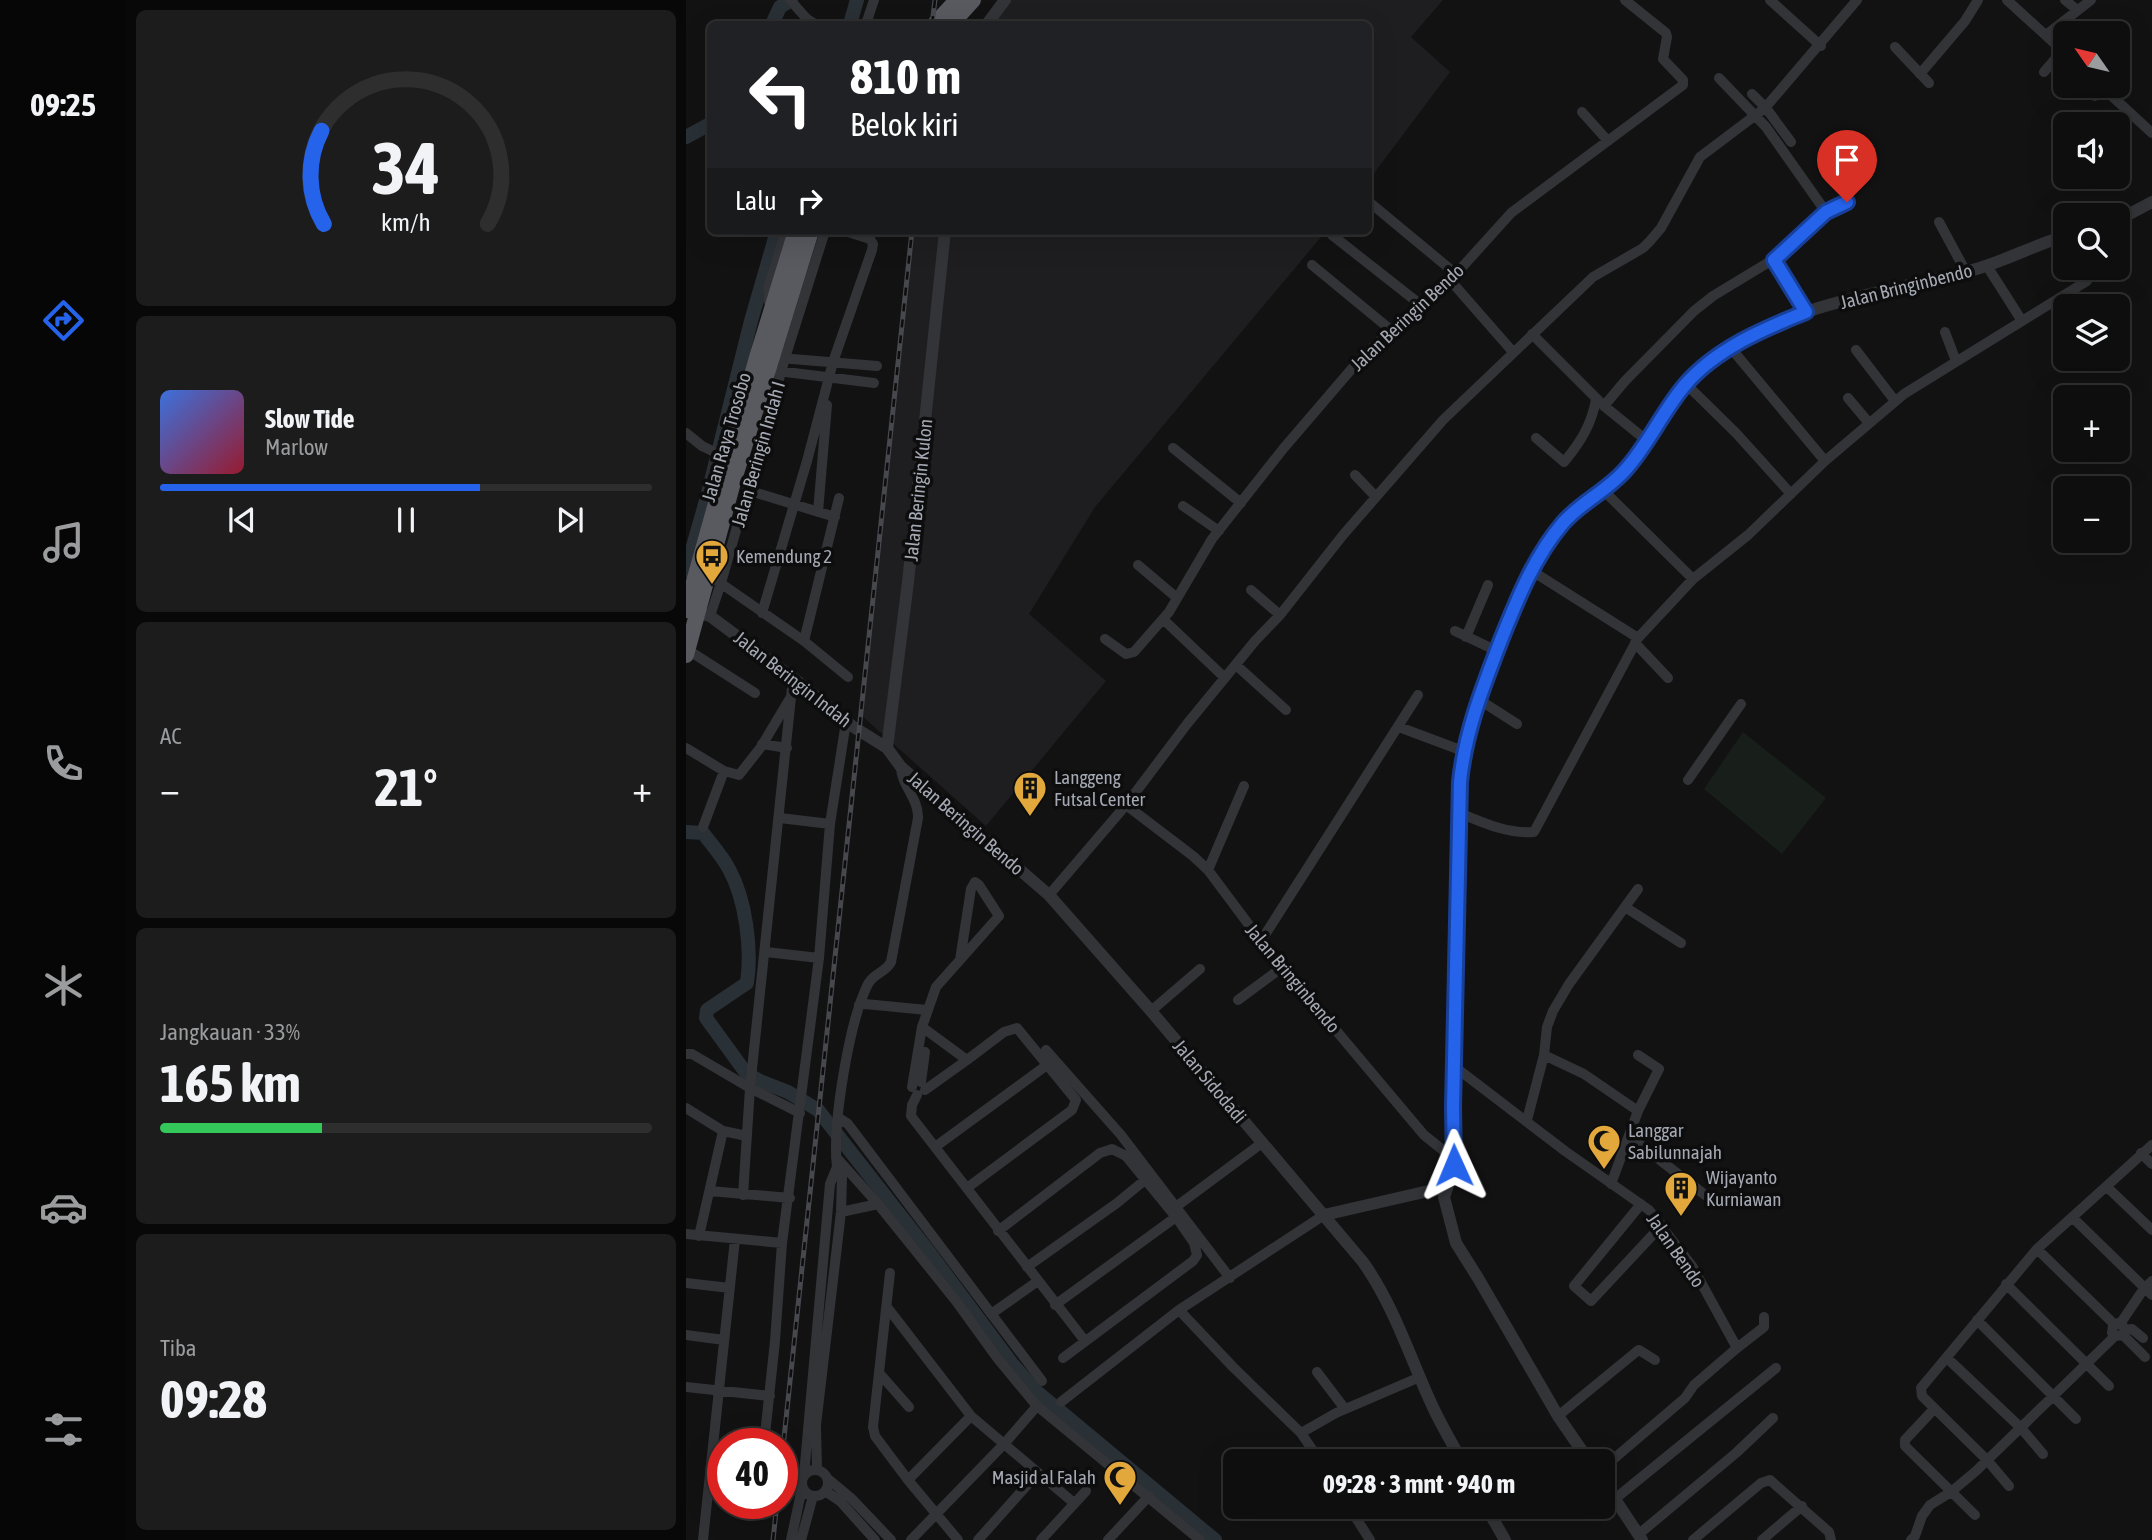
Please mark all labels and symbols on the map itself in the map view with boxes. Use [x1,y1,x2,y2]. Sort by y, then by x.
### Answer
north arrow [2053,21,2130,98]
pin [1817,130,1877,202]
street label: Jalan Beringin Bendo [1346,259,1468,375]
street label: Jalan Bringinbendo [1838,259,1974,313]
street label: Jalan Raya Trosobo [697,370,755,504]
street label: Jalan Beringin Indah I [727,379,789,529]
street label: Jalan Beringin Kulon [900,418,936,562]
bus stop icon: Kemendung 2 [693,537,731,586]
place label: Kemendung 2 [736,545,832,567]
street label: Jalan Beringin Indah [730,626,856,732]
place label: Langgeng Futsal Center [1054,766,1146,810]
street label: Jalan Beringin Bendo [903,767,1029,879]
building icon: Langgeng Futsal Center [1011,769,1049,818]
street label: Jalan Bringinbendo [1241,919,1345,1037]
street label: Jalan Sidodadi [1169,1035,1251,1127]
place label: Langgar Sabilunnajah [1628,1119,1722,1163]
mosque icon: Langgar Sabilunnajah [1585,1122,1623,1171]
position arrow [1417,1128,1491,1202]
place label: Wijayanto Kurniawan [1706,1166,1782,1210]
building icon: Wijayanto Kurniawan [1662,1169,1700,1218]
street label: Jalan Bendo [1643,1209,1710,1291]
speed limit sign: 40 [707,1428,798,1519]
mosque icon: Masjid al Falah [1101,1458,1139,1507]
place label: Masjid al Falah [992,1466,1096,1488]

